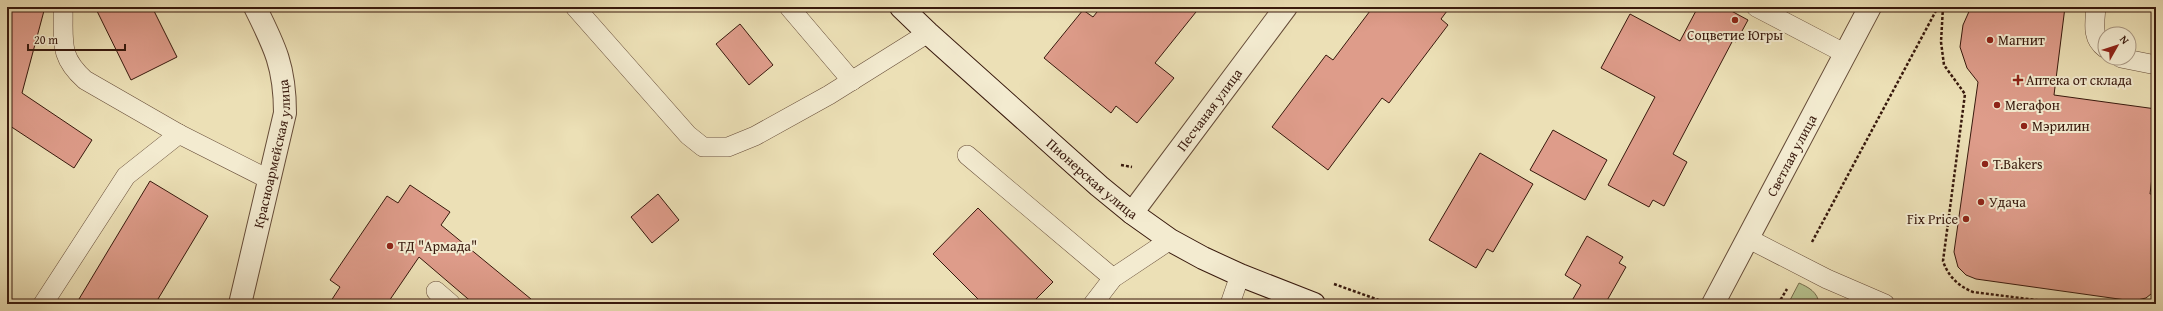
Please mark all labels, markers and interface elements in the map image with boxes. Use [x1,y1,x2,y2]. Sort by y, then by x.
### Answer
marker: Соцветие Югры [1730,15,1740,25]
place label: Соцветие Югры [1687,25,1783,45]
scale bar [28,26,125,52]
north arrow [2097,26,2137,66]
place label: Магнит [1998,30,2045,50]
text: 20 m [34,31,58,48]
text: N [2116,32,2134,48]
marker: Магнит [1985,35,1995,45]
street label: Песчаная улица [1172,64,1247,155]
place label: Аптека от склада [2026,70,2132,90]
marker: Аптека от склада [2013,75,2023,85]
street label: Красноармейская улица [248,78,295,230]
place label: Мегафон [2005,95,2060,115]
marker: Мегафон [1992,100,2002,110]
street label: Светлая улица [1762,111,1822,200]
place label: Мэрилин [2032,116,2090,136]
marker: Мэрилин [2019,121,2029,131]
street label: Пионерская улица [1042,134,1142,224]
place label: T.Bakers [1993,154,2043,174]
marker: T.Bakers [1980,159,1990,169]
place label: Удача [1989,192,2026,212]
marker: Удача [1976,197,1986,207]
place label: Fix Price [1907,209,1958,229]
marker: Fix Price [1961,214,1971,224]
place label: ТД "Армада" [398,236,477,256]
marker: ТД "Армада" [385,241,395,251]

